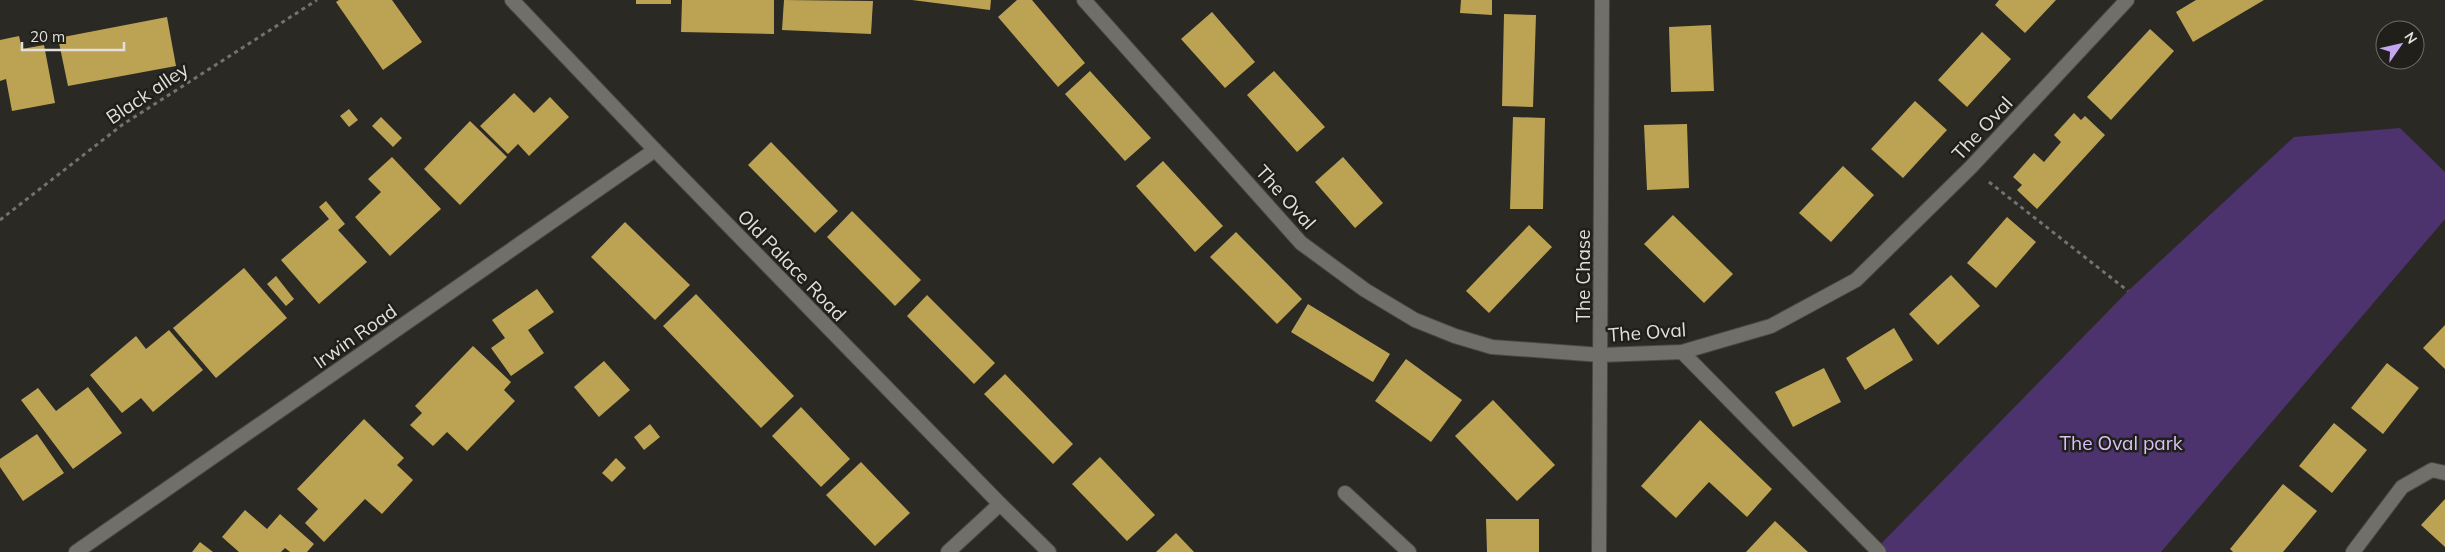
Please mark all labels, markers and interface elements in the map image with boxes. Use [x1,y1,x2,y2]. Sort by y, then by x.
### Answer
scale bar [22,20,125,52]
north arrow [2375,20,2425,70]
text: 20 m [30,27,65,46]
text: N [2400,28,2421,47]
street label: Black alley [101,57,193,129]
street label: The Oval [1946,91,2018,165]
street label: The Oval [1251,160,1321,234]
street label: Old Palace Road [733,204,851,326]
street label: The Chase [1571,229,1595,323]
street label: Irwin Road [309,299,401,373]
street label: The Oval [1607,317,1687,347]
park label: The Oval park [2060,431,2183,455]

